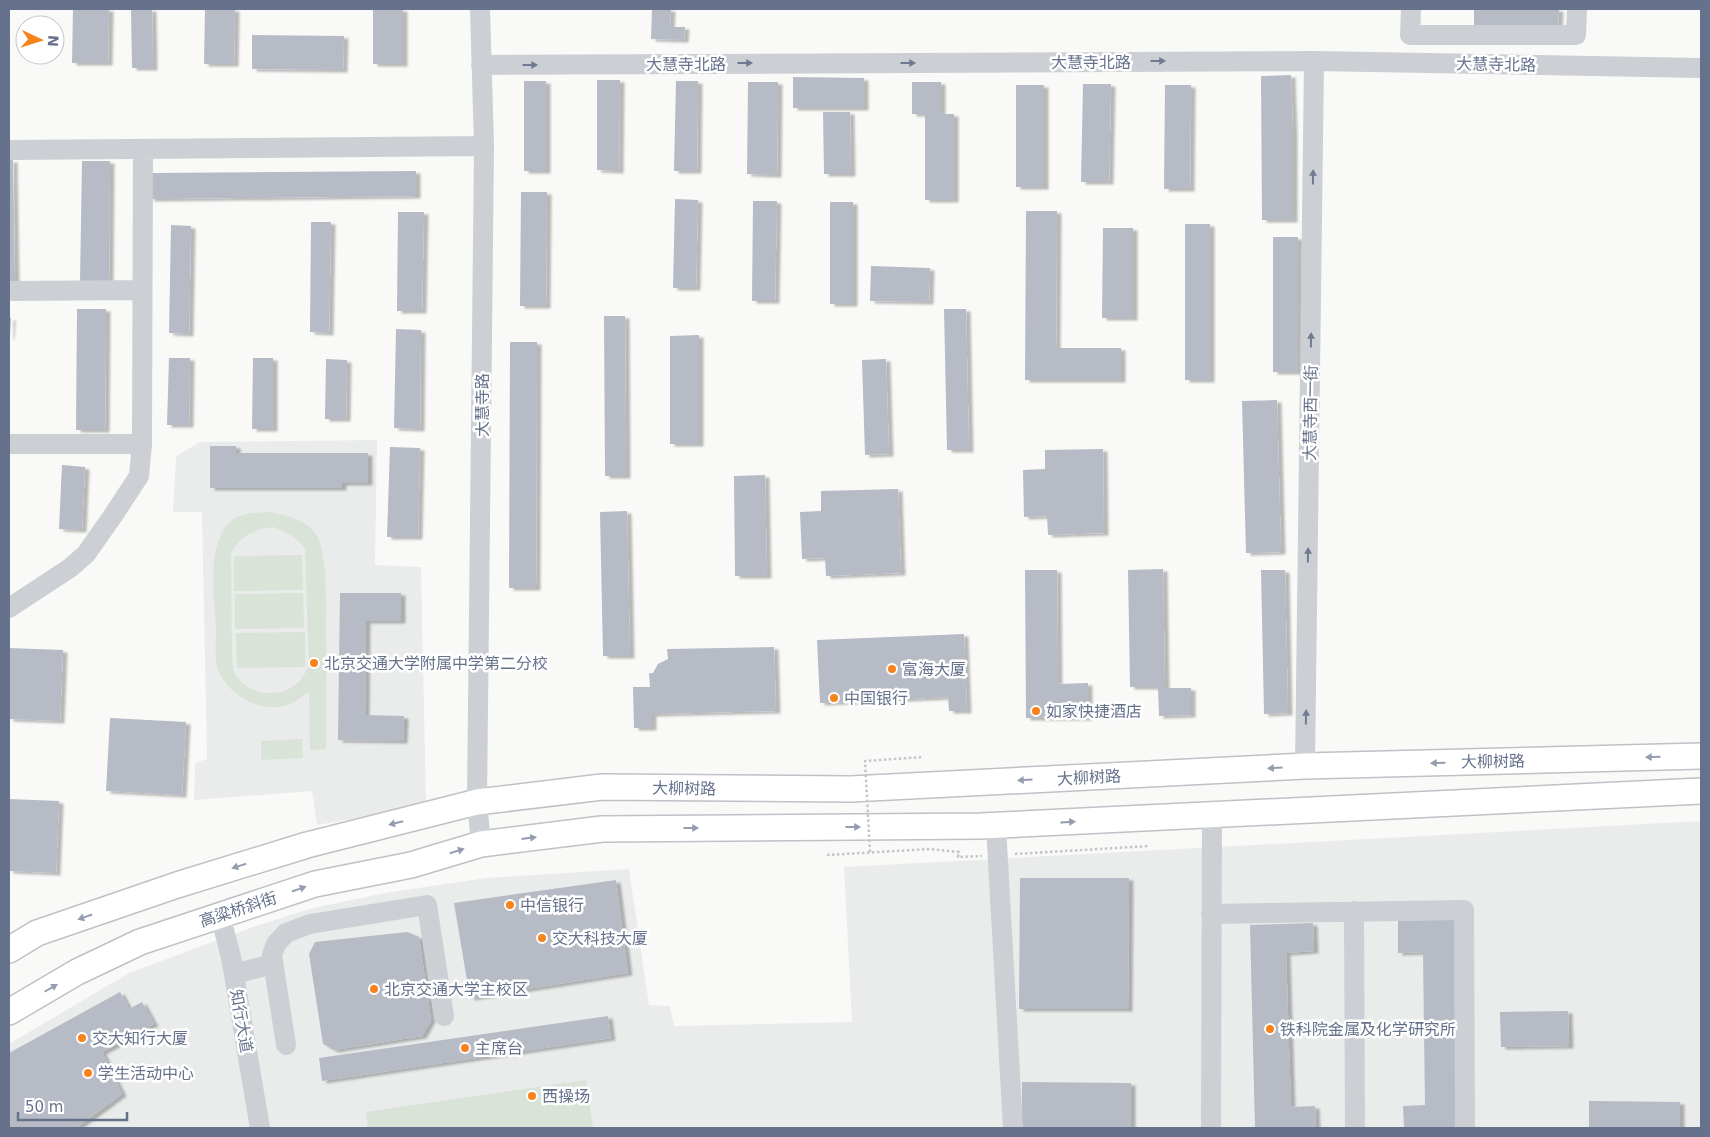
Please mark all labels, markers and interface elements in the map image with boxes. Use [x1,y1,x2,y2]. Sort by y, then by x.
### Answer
north arrow [15,15,65,65]
text: N [45,35,61,47]
street label: 大慧寺北路 [1051,53,1131,72]
street label: 大慧寺北路 [1456,54,1536,75]
street label: 大慧寺北路 [646,55,726,74]
one-way arrow [1150,57,1166,65]
one-way arrow [737,59,753,67]
one-way arrow [900,59,916,67]
one-way arrow [522,61,538,69]
one-way arrow [1309,169,1317,185]
one-way arrow [1307,332,1315,348]
street label: 大慧寺西一街 [1300,365,1321,461]
street label: 大慧寺路 [473,373,492,437]
one-way arrow [1304,547,1312,563]
place label: 北京交通大学附属中学第二分校 [324,654,548,673]
marker: 北京交通大学附属中学第二分校 [308,657,320,669]
place label: 富海大厦 [902,660,966,679]
marker: 富海大厦 [886,663,898,675]
place label: 中国银行 [844,689,908,708]
marker: 中国银行 [828,692,840,704]
place label: 如家快捷酒店 [1046,702,1142,721]
marker: 如家快捷酒店 [1030,705,1042,717]
one-way arrow [1302,709,1310,725]
street label: 大柳树路 [1461,751,1525,772]
one-way arrow [1644,754,1660,762]
one-way arrow [1429,759,1445,767]
one-way arrow [1267,764,1283,772]
street label: 大柳树路 [1057,766,1121,789]
one-way arrow [1017,777,1033,785]
street label: 大柳树路 [652,778,716,799]
one-way arrow [1060,817,1076,825]
one-way arrow [388,819,403,827]
one-way arrow [846,823,862,831]
one-way arrow [683,824,699,832]
one-way arrow [521,834,537,842]
one-way arrow [449,847,464,855]
one-way arrow [232,862,247,870]
one-way arrow [291,885,306,893]
street label: 高粱桥斜街 [197,888,279,931]
place label: 中信银行 [520,896,584,915]
marker: 中信银行 [504,899,516,911]
one-way arrow [77,913,92,921]
place label: 交大科技大厦 [552,929,648,948]
marker: 交大科技大厦 [536,932,548,944]
place label: 北京交通大学主校区 [384,980,528,999]
one-way arrow [44,983,57,992]
marker: 北京交通大学主校区 [368,983,380,995]
street label: 知行大道 [227,988,256,1054]
place label: 铁科院金属及化学研究所 [1280,1020,1456,1039]
marker: 铁科院金属及化学研究所 [1264,1023,1276,1035]
place label: 交大知行大厦 [92,1029,188,1048]
marker: 交大知行大厦 [76,1032,88,1044]
place label: 主席台 [475,1039,523,1058]
marker: 主席台 [459,1042,471,1054]
place label: 学生活动中心 [98,1064,194,1083]
marker: 学生活动中心 [82,1067,94,1079]
place label: 西操场 [542,1087,590,1106]
scale bar [18,1090,126,1122]
marker: 西操场 [526,1090,538,1102]
text: 50 m [25,1098,63,1116]

